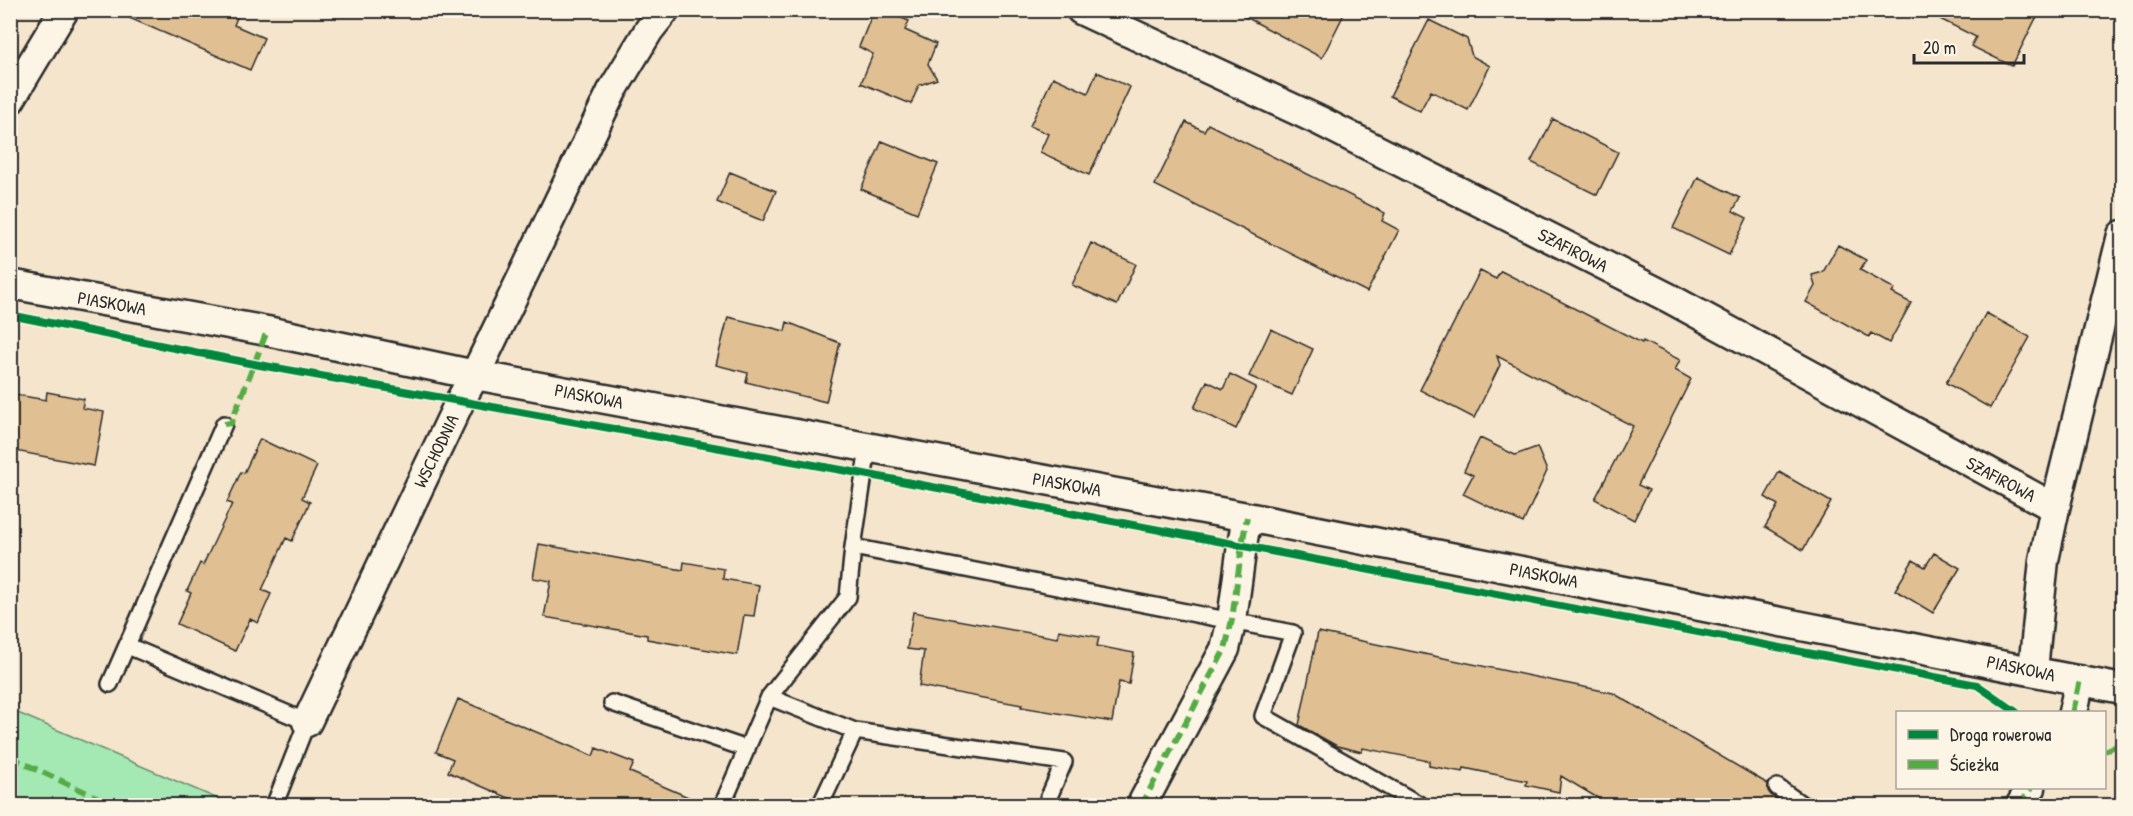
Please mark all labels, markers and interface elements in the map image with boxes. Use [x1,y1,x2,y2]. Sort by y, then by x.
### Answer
scale bar [1914,27,2024,65]
text: 20 m [1923,35,1956,60]
street label: SZAFIROWA [1534,222,1612,278]
street label: PIASKOWA [76,285,148,321]
street label: PIASKOWA [553,377,626,415]
street label: WSCHODNIA [407,410,465,492]
street label: SZAFIROWA [1962,450,2040,508]
street label: PIASKOWA [1031,466,1103,502]
street label: PIASKOWA [1508,556,1581,594]
street label: PIASKOWA [1985,649,2058,687]
legend [1896,711,2106,789]
text: Droga rowerowa [1950,722,2051,747]
text: Ścieżka [1950,752,1999,777]

